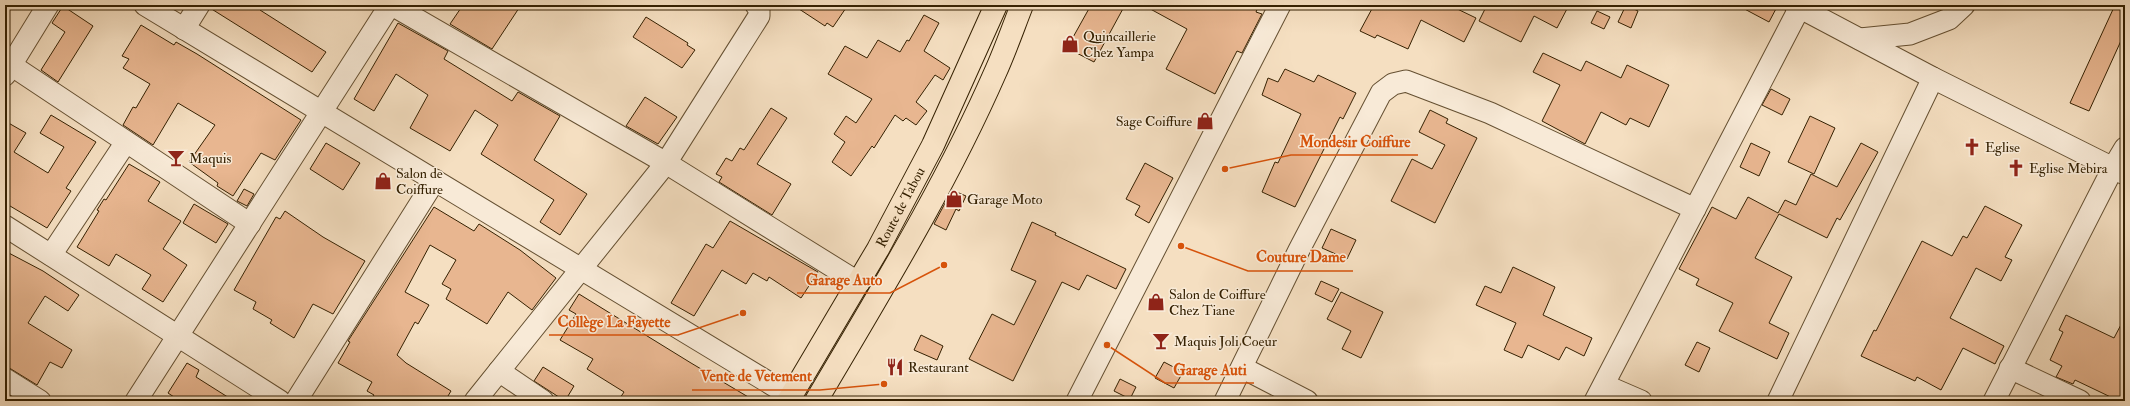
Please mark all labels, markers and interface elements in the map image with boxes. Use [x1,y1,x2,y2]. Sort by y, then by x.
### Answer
place label: Quincaillerie Chez Yampa [1083,28,1156,62]
shop icon: Quincaillerie Chez Yampa [1060,34,1080,54]
shop icon: Sage Coiffure [1195,111,1215,131]
place label: Sage Coiffure [1116,113,1192,130]
callout: Mondesir Coiffure [1291,128,1418,155]
text: Mondesir Coiffure [1299,133,1411,152]
church icon: Eglise [1962,137,1982,157]
place label: Eglise [1985,139,2020,156]
bar icon: Maquis [166,148,186,168]
place label: Maquis [189,150,231,167]
church icon: Eglise Mebira [2006,158,2026,178]
place label: Eglise Mebira [2029,160,2108,177]
street label: Route de Tabou [872,164,929,250]
place label: Salon de Coiffure [396,165,443,198]
shop icon: Salon de Coiffure [373,171,393,191]
shop icon: Garage Moto [944,189,964,209]
place label: Garage Moto [967,191,1043,208]
callout: Couture Dame [1248,244,1353,271]
text: Couture Dame [1256,248,1347,267]
callout: Garage Auto [797,266,890,293]
text: Garage Auto [806,271,883,291]
place label: Salon de Coiffure Chez Tiane [1169,286,1266,319]
shop icon: Salon de Coiffure Chez Tiane [1146,292,1166,312]
callout: Collège La Fayette [549,308,678,335]
text: Collège La Fayette [558,313,671,333]
bar icon: Maquis Joli Coeur [1151,331,1171,351]
place label: Maquis Joli Coeur [1174,333,1278,350]
callout: Garage Auti [1165,356,1254,383]
restaurant icon: Restaurant [885,357,905,377]
place label: Restaurant [908,359,969,376]
text: Garage Auti [1173,361,1247,381]
callout: Vente de Vetement [692,363,820,390]
text: Vente de Vetement [699,367,812,386]

